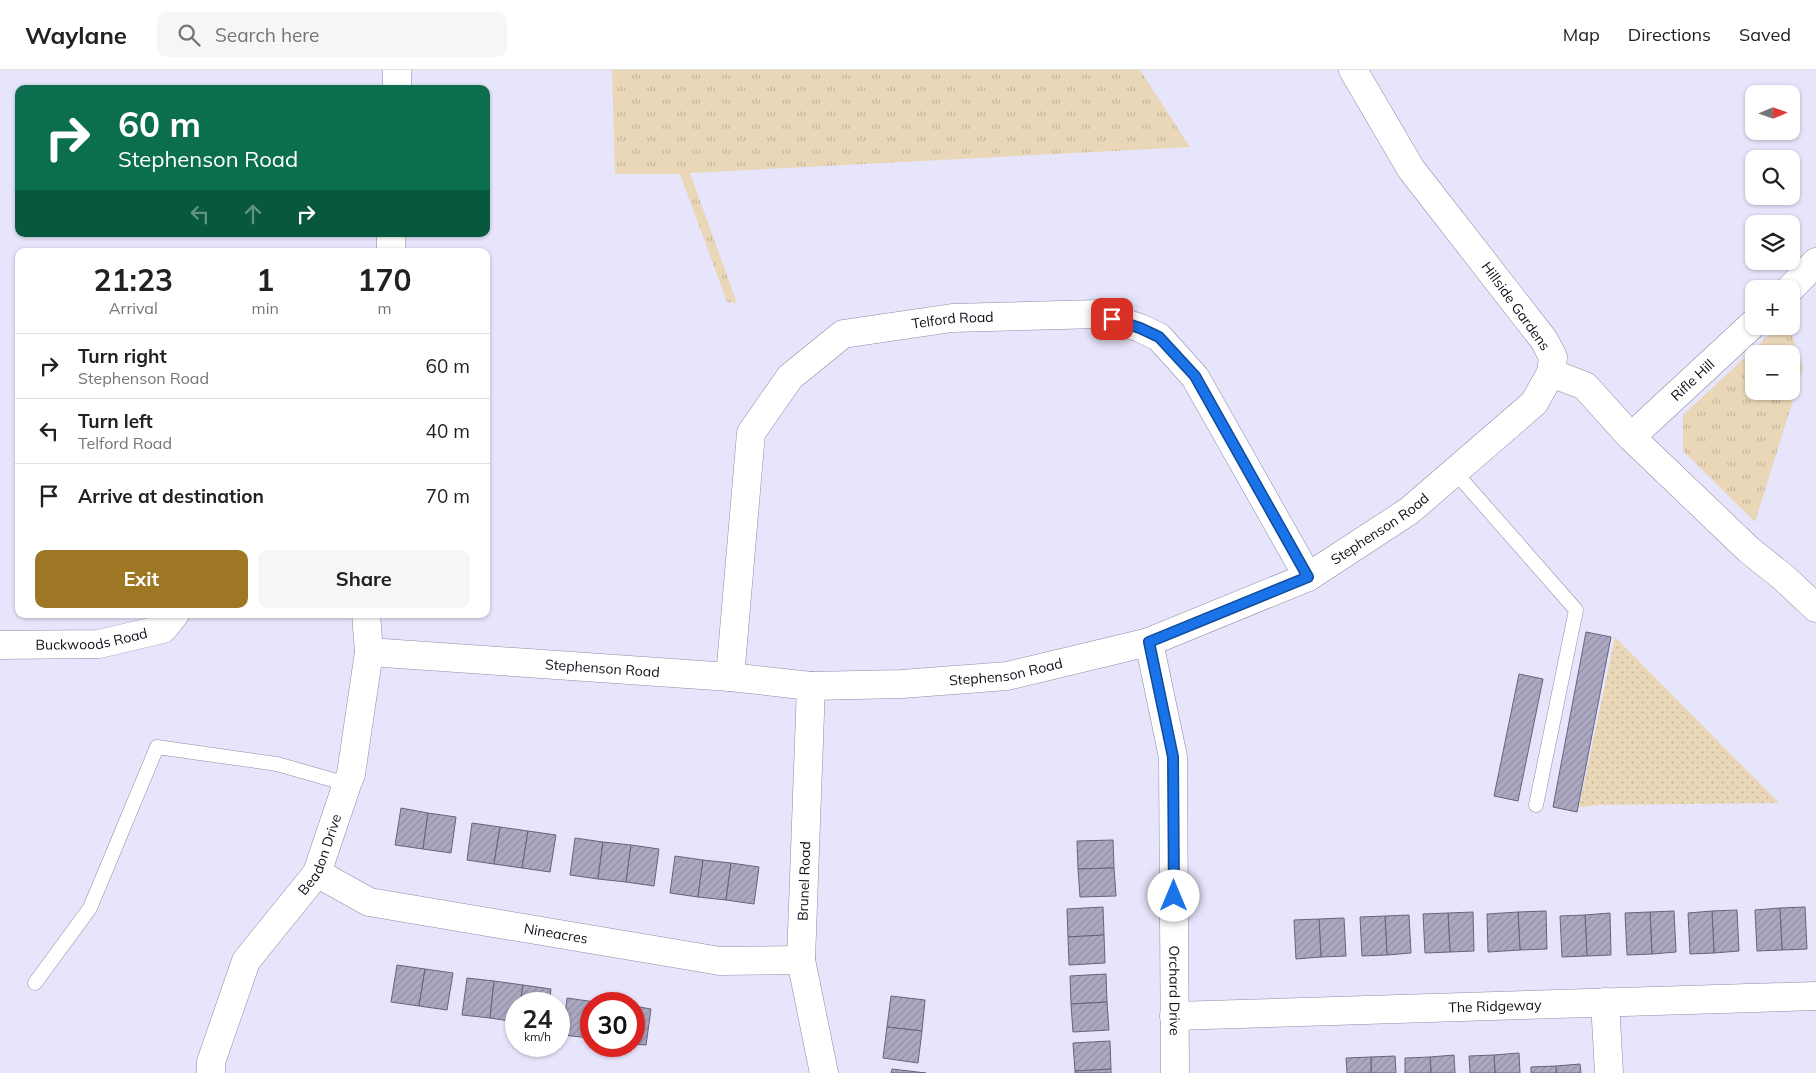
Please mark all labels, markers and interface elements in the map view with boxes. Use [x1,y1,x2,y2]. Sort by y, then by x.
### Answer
search box [157,12,507,57]
text: Waylane [25,20,127,50]
icon: search [175,21,203,49]
text: Search here [215,23,319,47]
text: Map [1563,23,1600,46]
text: Directions [1628,23,1711,46]
text: Saved [1739,23,1791,46]
north arrow [1745,85,1800,140]
map controls [1745,85,1800,400]
text: 60 m [118,102,201,146]
icon: right [35,105,100,170]
text: Stephenson Road [118,145,298,173]
button: search [1745,150,1800,205]
icon: left [186,200,214,228]
icon: ahead [239,200,267,228]
icon: right [292,200,320,228]
button: layers [1745,215,1800,270]
street label: Hillside Gardens [1478,258,1554,354]
text: 21:23 [94,261,173,299]
text: 1 [256,261,274,299]
text: 170 [357,261,411,299]
button: + [1745,280,1800,335]
text: Arrival [109,298,158,318]
text: min [252,298,279,318]
text: m [377,298,391,318]
pin [1091,298,1133,340]
icon: arrive [1098,305,1126,333]
street label: Telford Road [910,308,994,333]
text: Turn right [78,344,167,368]
button: − [1745,345,1800,400]
icon: right [35,352,63,380]
text: 60 m [426,354,470,378]
street label: Rifle Hill [1667,355,1718,405]
text: Stephenson Road [78,368,209,388]
text: Turn left [78,409,153,433]
icon: left [35,417,63,445]
text: 40 m [426,419,470,443]
text: Telford Road [78,433,172,453]
icon: arrive [35,482,63,510]
text: Arrive at destination [78,484,264,508]
text: 70 m [426,484,470,508]
street label: Stephenson Road [1327,489,1432,569]
button: Exit [35,550,248,608]
button: Share [258,550,470,608]
street label: Buckwoods Road [35,624,149,654]
street label: Stephenson Road [948,654,1064,689]
street label: Stephenson Road [545,655,660,681]
street label: Beadon Drive [294,811,345,899]
street label: Brunel Road [794,841,814,921]
position arrow [1147,869,1199,921]
street label: Nineacres [523,919,589,948]
street label: Orchard Drive [1165,945,1184,1036]
speed limit sign: 30 [580,992,645,1057]
street label: The Ridgeway [1448,996,1542,1016]
text: 24 [522,1003,553,1034]
text: km/h [524,1029,551,1044]

